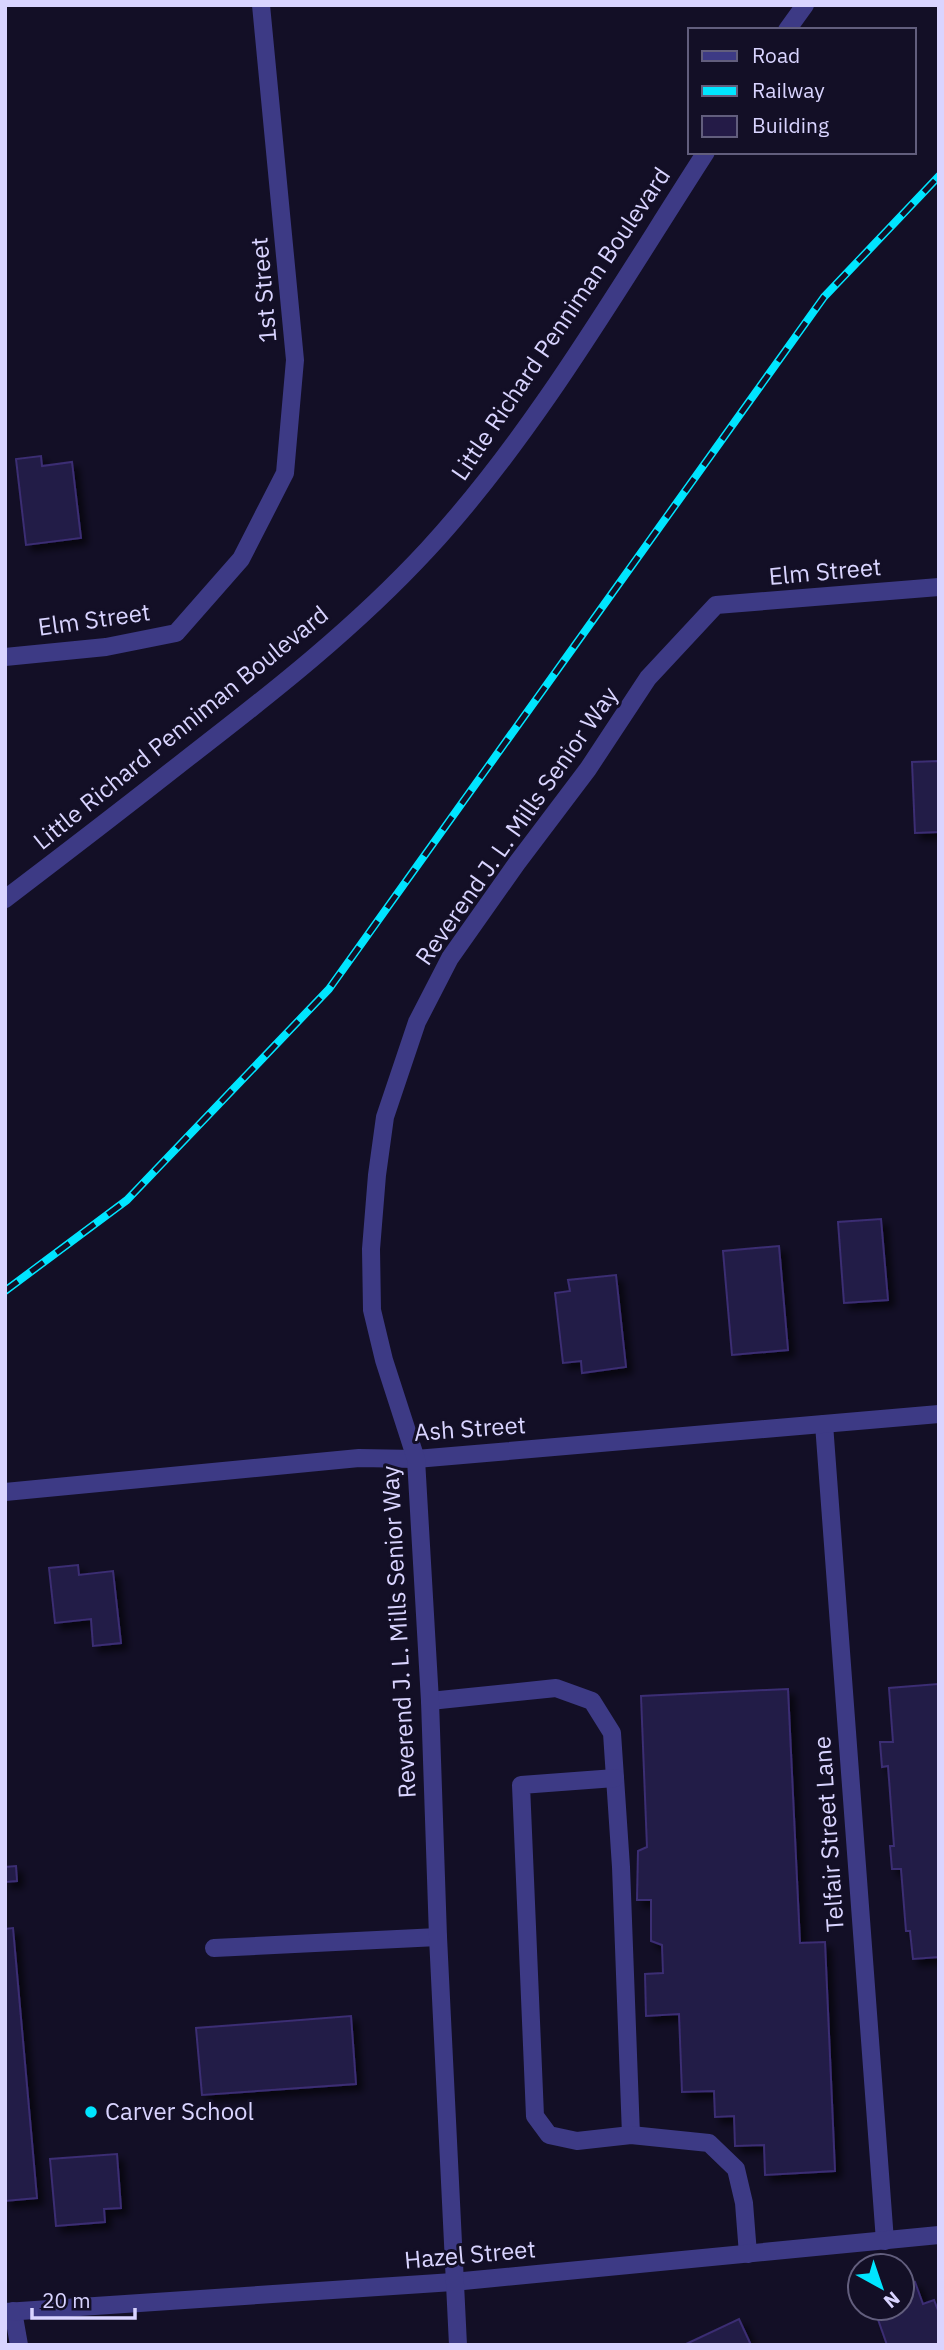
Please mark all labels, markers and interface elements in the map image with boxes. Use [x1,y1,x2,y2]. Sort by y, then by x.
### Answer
legend [688,28,916,154]
text: Road [752,41,800,69]
text: Railway [752,76,825,104]
text: Building [752,111,829,139]
street label: Little Richard Penniman Boulevard [443,161,677,486]
street label: 1st Street [242,236,284,344]
street label: Elm Street [767,550,883,592]
street label: Elm Street [36,595,152,643]
street label: Little Richard Penniman Boulevard [26,598,335,856]
street label: Reverend J. L. Mills Senior Way [408,680,625,971]
street label: Ash Street [413,1408,527,1448]
street label: Reverend J. L. Mills Senior Way [373,1465,423,1799]
street label: Telfair Street Lane [805,1735,851,1933]
place label: Carver School [105,2095,254,2127]
marker: Carver School [83,2104,99,2120]
street label: Hazel Street [403,2232,537,2276]
north arrow [846,2252,916,2322]
scale bar [32,2276,135,2320]
text: 20 m [42,2286,91,2314]
text: N [879,2286,905,2314]

